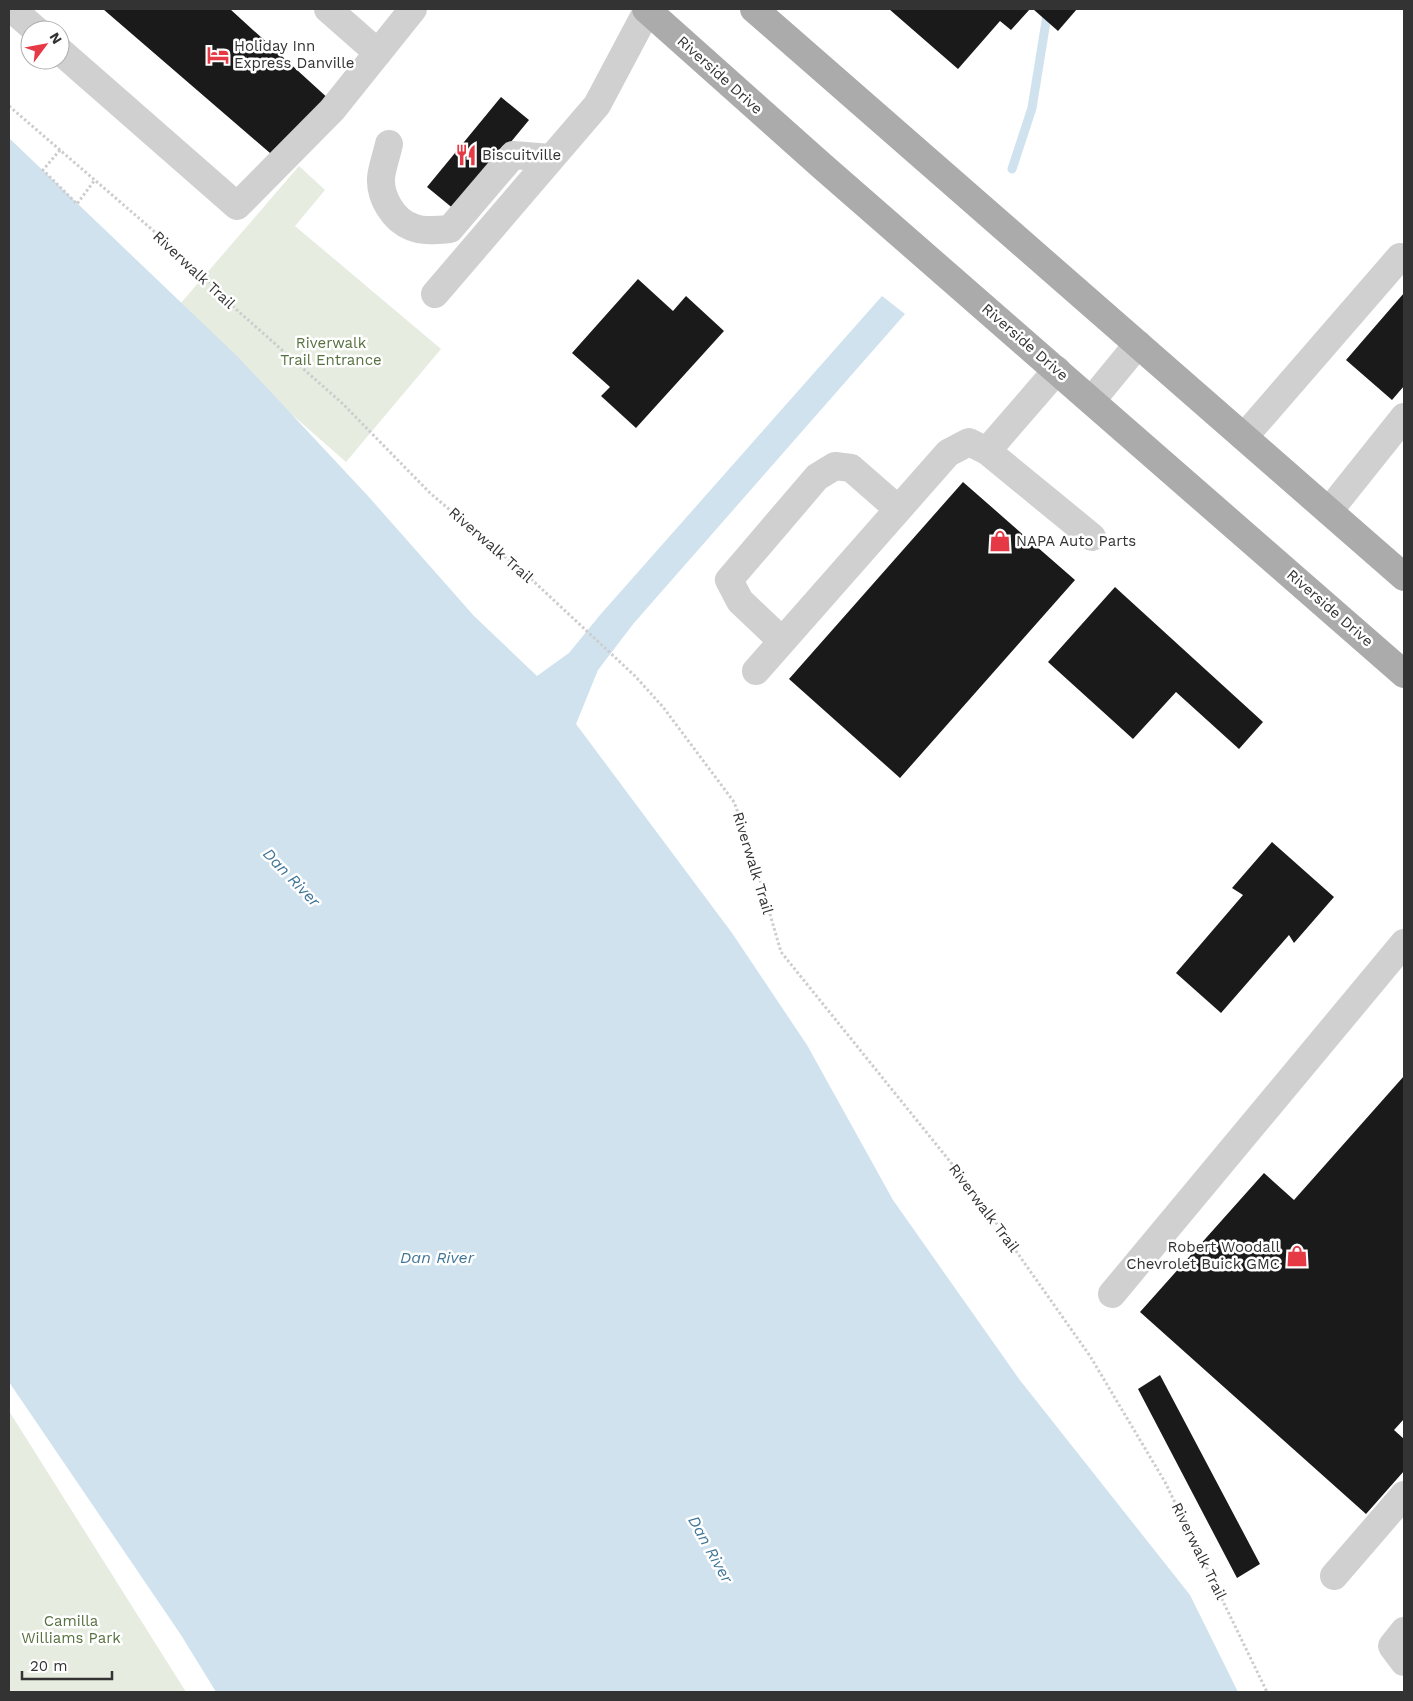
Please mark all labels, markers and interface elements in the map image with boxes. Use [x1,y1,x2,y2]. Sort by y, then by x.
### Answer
north arrow [20,20,70,70]
text: N [46,29,66,47]
street label: Riverside Drive [674,32,766,118]
place label: Holiday Inn Express Danville [234,37,354,72]
hotel icon: Holiday Inn Express Danville [205,42,231,68]
restaurant icon: Biscuitville [453,142,479,168]
place label: Biscuitville [482,146,561,164]
street label: Riverwalk Trail [149,227,239,313]
street label: Riverside Drive [978,300,1072,384]
park label: Riverwalk Trail Entrance [280,334,382,369]
street label: Riverwalk Trail [445,503,537,587]
shop icon: NAPA Auto Parts [987,528,1013,554]
place label: NAPA Auto Parts [1016,532,1136,550]
street label: Riverside Drive [1283,566,1377,650]
street label: Riverwalk Trail [729,810,777,917]
water label: Dan River [259,844,325,911]
street label: Riverwalk Trail [945,1160,1023,1256]
place label: Robert Woodall Chevrolet Buick GMC [1126,1238,1280,1273]
shop icon: Robert Woodall Chevrolet Buick GMC [1284,1243,1310,1269]
water label: Dan River [400,1248,475,1267]
street label: Riverwalk Trail [1168,1500,1230,1603]
water label: Dan River [684,1512,737,1587]
park label: Camilla Williams Park [21,1612,121,1647]
scale bar [22,1648,112,1680]
text: 20 m [30,1657,68,1675]

